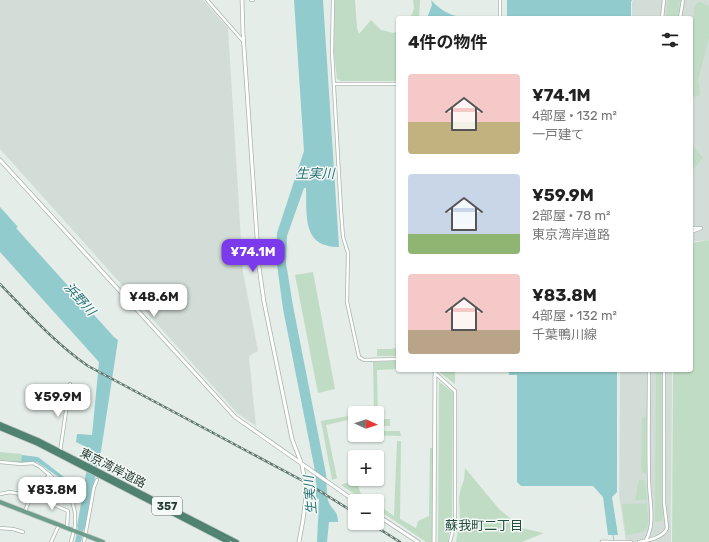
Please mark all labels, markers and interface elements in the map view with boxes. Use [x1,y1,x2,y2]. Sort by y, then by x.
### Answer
icon: filters [659,29,681,51]
text: 4件の物件 [408,32,488,52]
text: ¥74.1M [532,85,591,105]
icon: home [440,90,488,138]
text: 4部屋 · 132 m² [532,108,617,123]
text: 一戸建て [532,127,584,142]
water label: 生実川 [295,166,336,181]
text: ¥59.9M [532,185,594,205]
icon: home [440,190,488,238]
text: 2部屋 · 78 m² [532,208,610,223]
text: 東京湾岸道路 [532,227,610,242]
pin: ¥74.1M [220,239,286,273]
text: ¥74.1M [231,244,275,259]
water label: 浜野川 [61,279,100,320]
pin: ¥48.6M [121,284,187,318]
text: ¥83.8M [532,285,597,305]
text: ¥48.6M [129,289,179,304]
icon: home [440,290,488,338]
text: 4部屋 · 132 m² [532,308,617,323]
text: 千葉鴨川線 [532,327,597,342]
pin: ¥59.9M [25,384,91,418]
text: ¥59.9M [34,389,82,404]
north arrow [348,406,384,442]
map controls [348,406,384,530]
street label: 東京湾岸道路 [78,445,148,491]
button: + [348,450,384,486]
water label: 生実川 [301,473,319,515]
pin: ¥83.8M [19,477,85,511]
text: ¥83.8M [27,482,77,497]
button: − [348,494,384,530]
road number: 357 [152,497,182,515]
district label: 蘇我町二丁目 [445,518,523,533]

